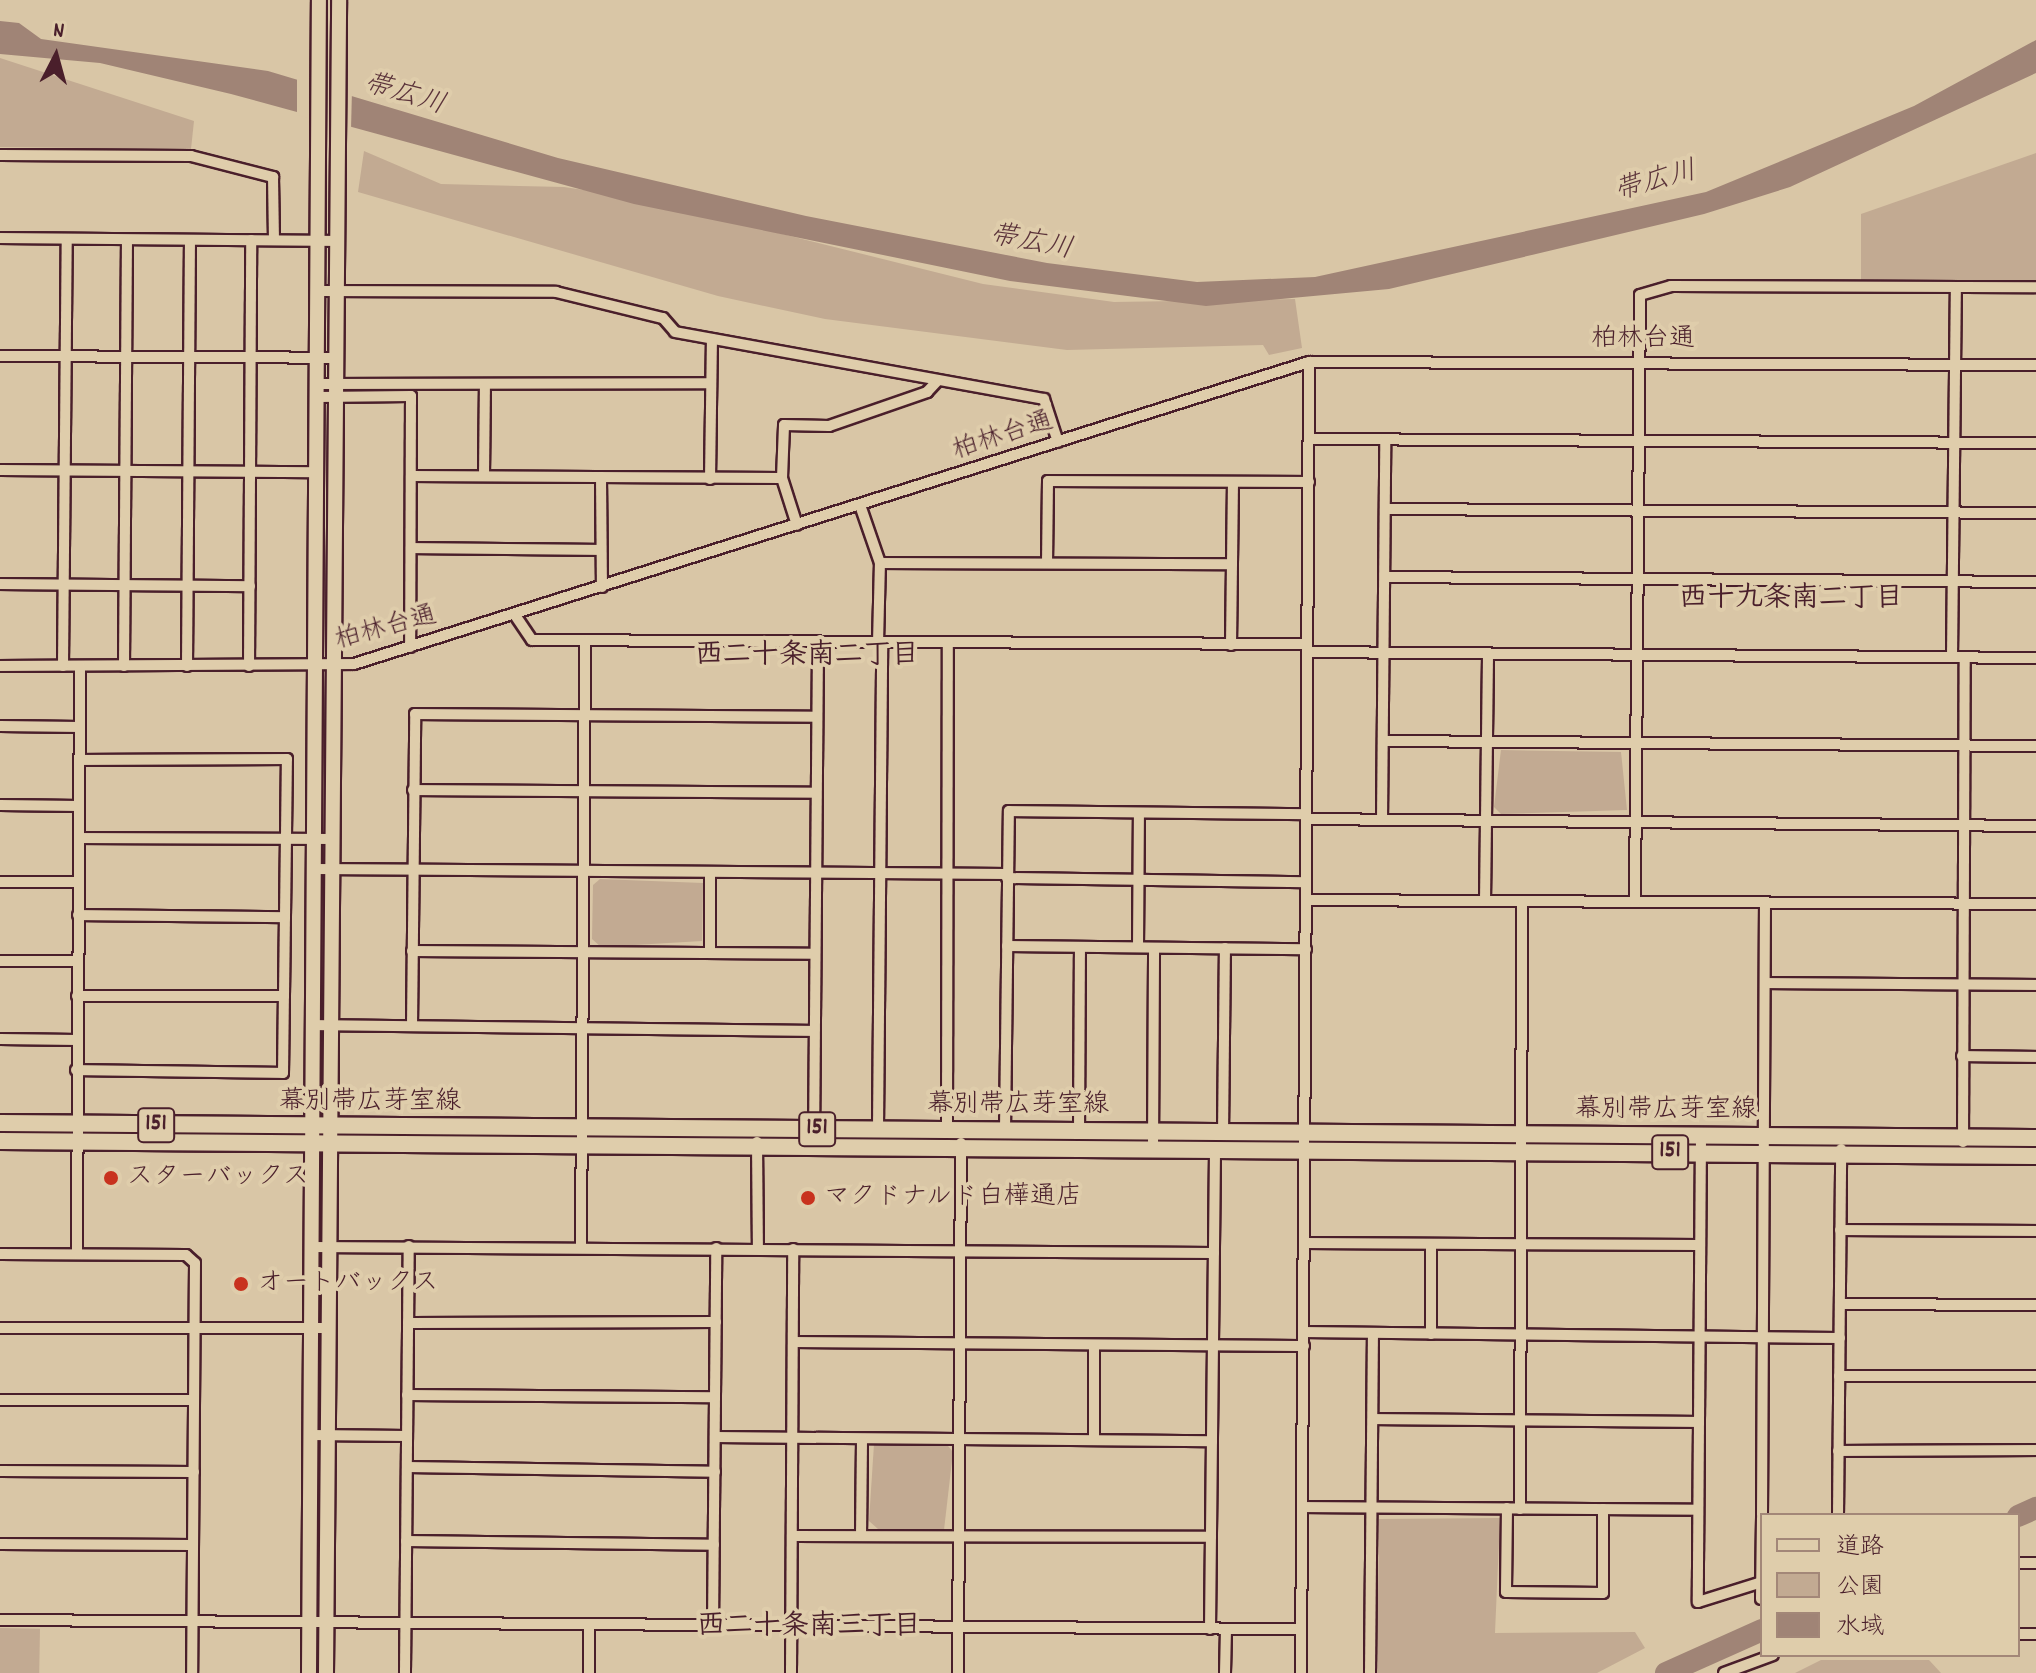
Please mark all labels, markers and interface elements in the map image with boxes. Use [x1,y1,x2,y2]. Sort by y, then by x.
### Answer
north arrow [16,16,96,96]
text: N [52,16,66,48]
water label: 帯広川 [359,68,449,124]
water label: 帯広川 [1611,156,1701,210]
water label: 帯広川 [987,219,1075,269]
street label: 柏林台通 [1591,324,1695,356]
street label: 柏林台通 [949,406,1057,468]
district label: 西十九条南二丁目 [1679,583,1903,617]
street label: 柏林台通 [332,600,440,658]
district label: 西二十条南二丁目 [695,640,919,674]
street label: 幕別帯広芽室線 [279,1087,461,1119]
street label: 幕別帯広芽室線 [927,1090,1109,1122]
street label: 幕別帯広芽室線 [1575,1095,1757,1127]
road number: 151 [136,1105,176,1145]
road number: 151 [797,1109,837,1149]
road number: 151 [1650,1132,1690,1172]
place label: スターバックス [127,1162,309,1194]
marker: スターバックス [102,1169,120,1187]
place label: マクドナルド白樺通店 [824,1182,1084,1214]
marker: マクドナルド白樺通店 [799,1189,817,1207]
place label: オートバックス [257,1268,439,1300]
marker: オートバックス [232,1275,250,1293]
legend [1760,1513,2020,1657]
text: 道路 [1836,1531,1884,1565]
text: 公園 [1836,1571,1884,1605]
district label: 西二十条南三丁目 [697,1611,921,1645]
text: 水域 [1836,1611,1884,1645]

